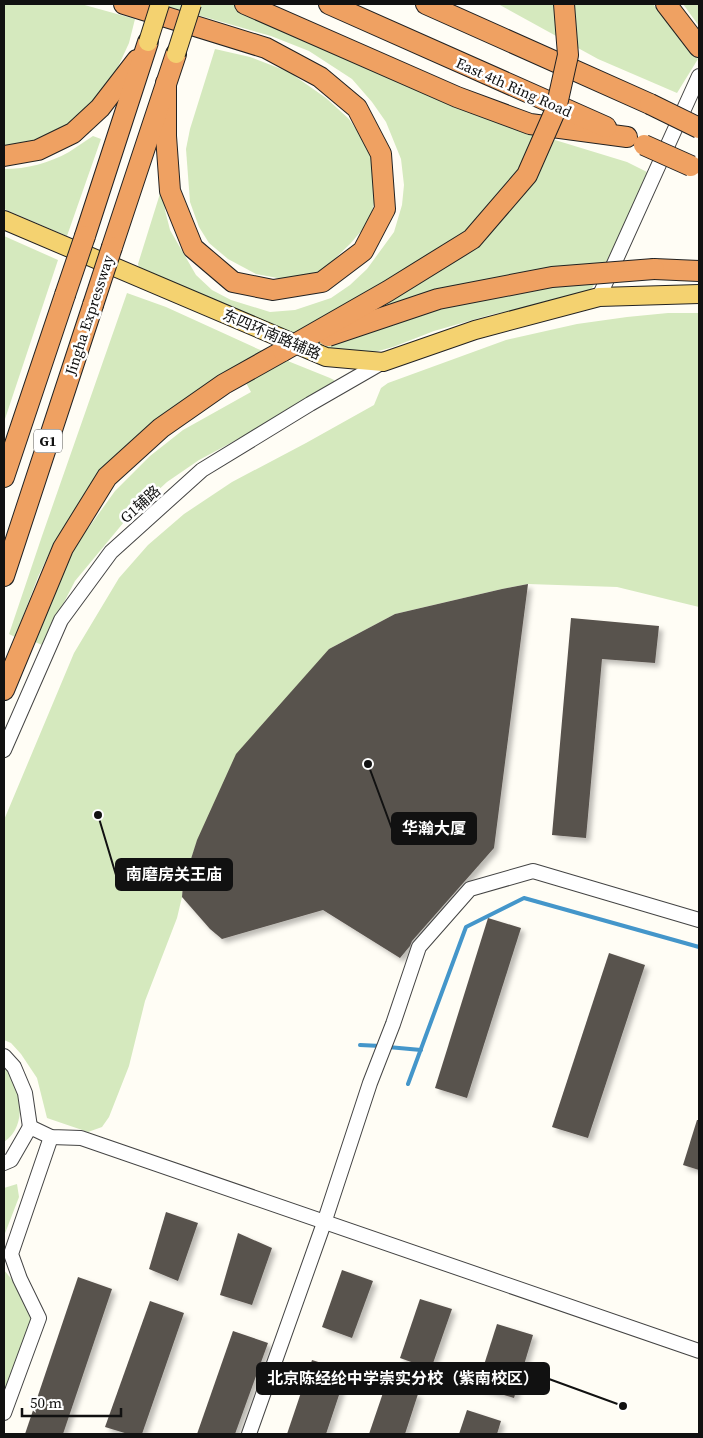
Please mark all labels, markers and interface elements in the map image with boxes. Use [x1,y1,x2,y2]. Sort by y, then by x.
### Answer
street label: East 4th Ring Road [453,52,576,122]
street label: Jingha Expressway [59,252,118,379]
street label: 东四环南路辅路 [220,304,324,364]
road number: G1 [34,430,62,452]
street label: G1辅路 [115,480,165,528]
callout: 华瀚大厦 [392,813,476,844]
text: 华瀚大厦 [402,817,466,839]
callout: 南磨房关王庙 [116,859,232,890]
text: 南磨房关王庙 [126,863,222,885]
callout: 北京陈经纶中学崇实分校（紫南校区） [257,1363,549,1394]
text: 北京陈经纶中学崇实分校（紫南校区） [267,1367,539,1389]
scale bar [22,1386,121,1418]
text: 50 m [30,1392,62,1413]

